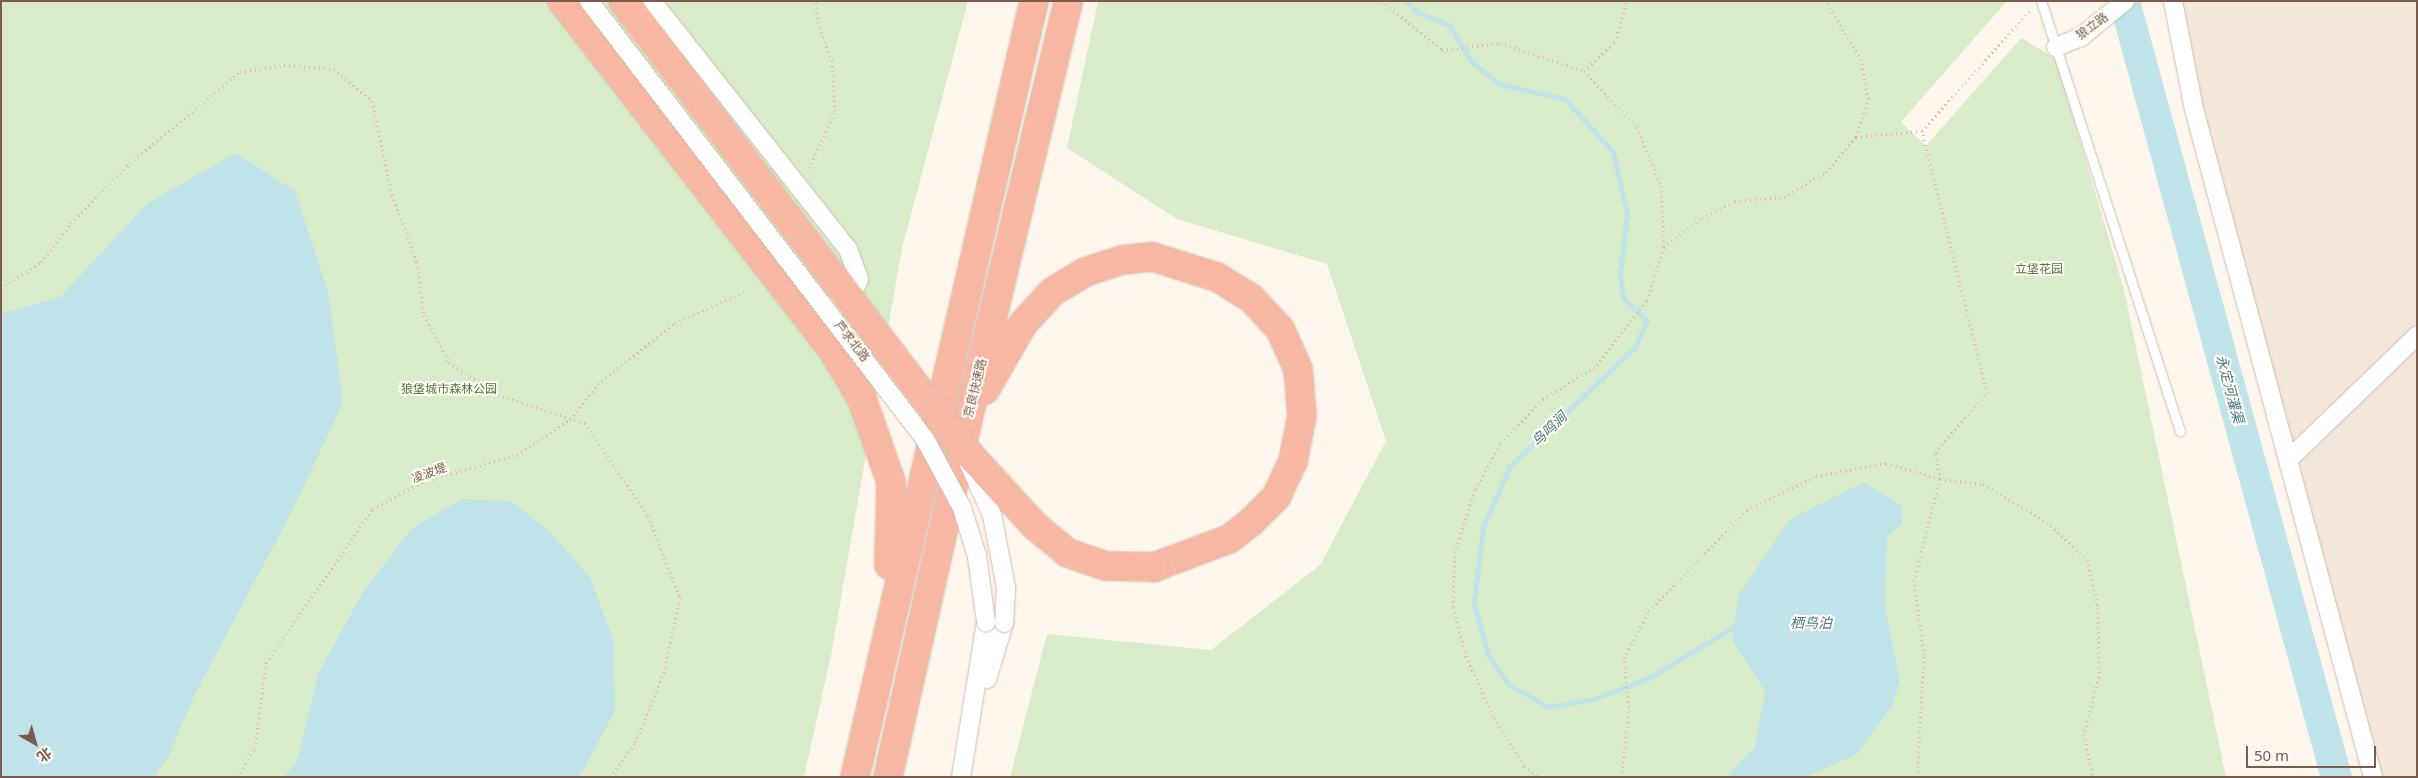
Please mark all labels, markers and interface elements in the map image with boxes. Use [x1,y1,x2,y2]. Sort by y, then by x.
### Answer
street label: 狼立路 [2073,10,2111,42]
park label: 立垡花园 [2015,262,2063,276]
street label: 芦求北路 [832,318,872,364]
water label: 永定河灌渠 [2213,353,2247,425]
street label: 京良快速路 [961,357,989,419]
park label: 狼垡城市森林公园 [401,382,497,396]
water label: 鸟鸣涧 [1528,408,1570,450]
street label: 凌波堤 [410,460,448,486]
water label: 栖鸟泊 [1790,615,1832,631]
north arrow [10,718,60,768]
scale bar [2248,736,2378,768]
text: 北 [33,743,56,767]
text: 50 m [2254,745,2289,765]

